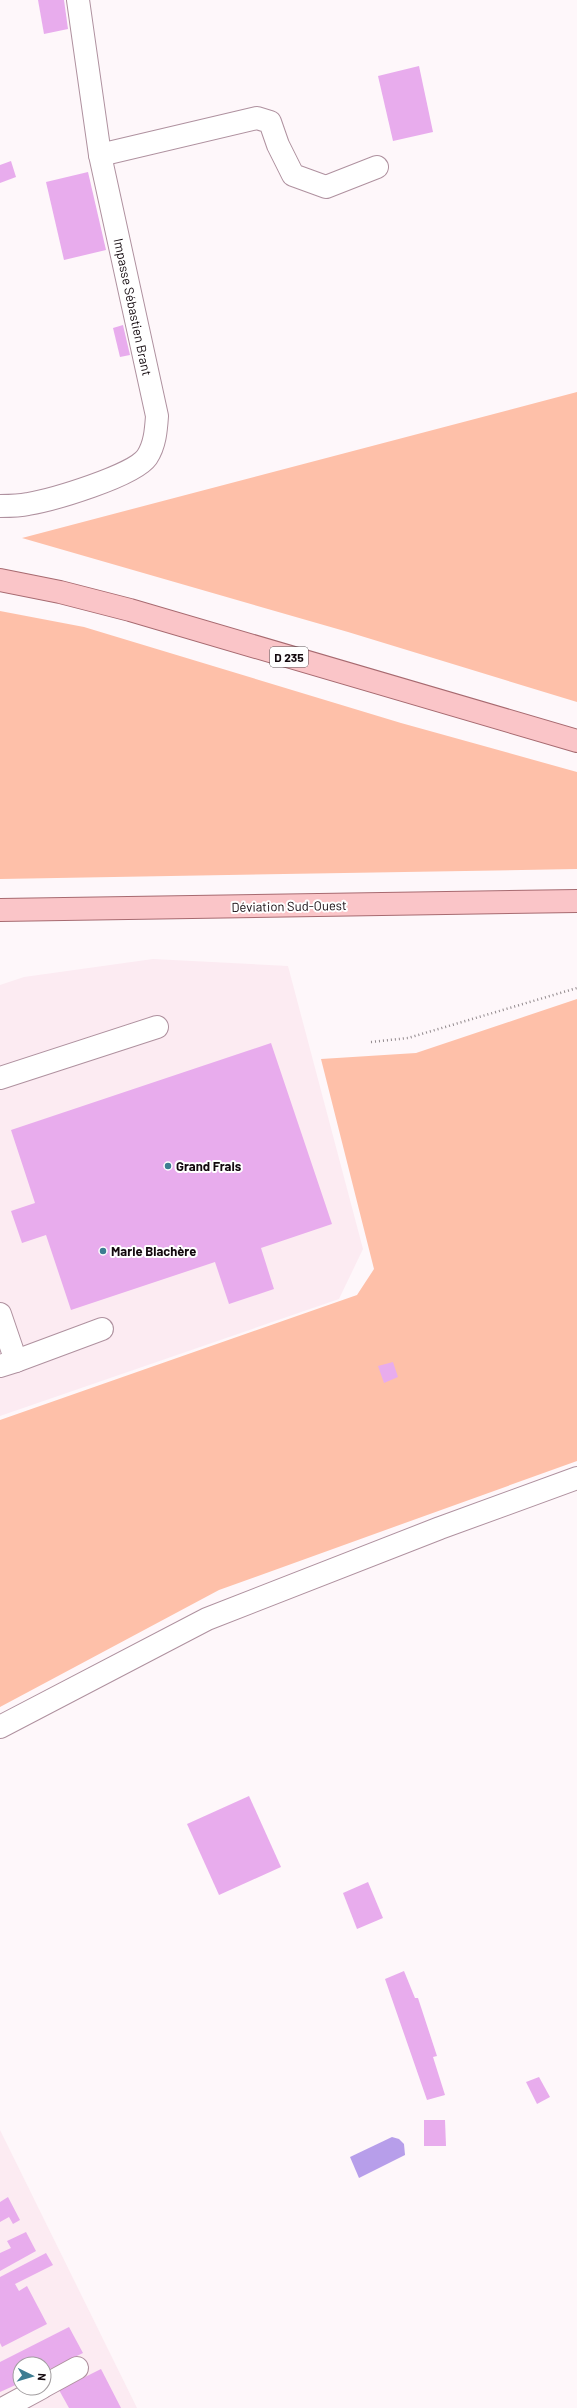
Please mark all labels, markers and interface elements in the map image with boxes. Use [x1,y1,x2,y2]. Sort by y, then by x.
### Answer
street label: Impasse Sébastien Brant [111,237,155,377]
road number: D 235 [270,647,308,667]
street label: Déviation Sud-Ouest [231,897,347,915]
place label: Grand Frais [176,1158,242,1174]
marker: Grand Frais [163,1161,173,1171]
place label: Marie Blachère [111,1243,196,1259]
marker: Marie Blachère [98,1246,108,1256]
north arrow [12,2356,52,2396]
text: N [36,2373,49,2381]

